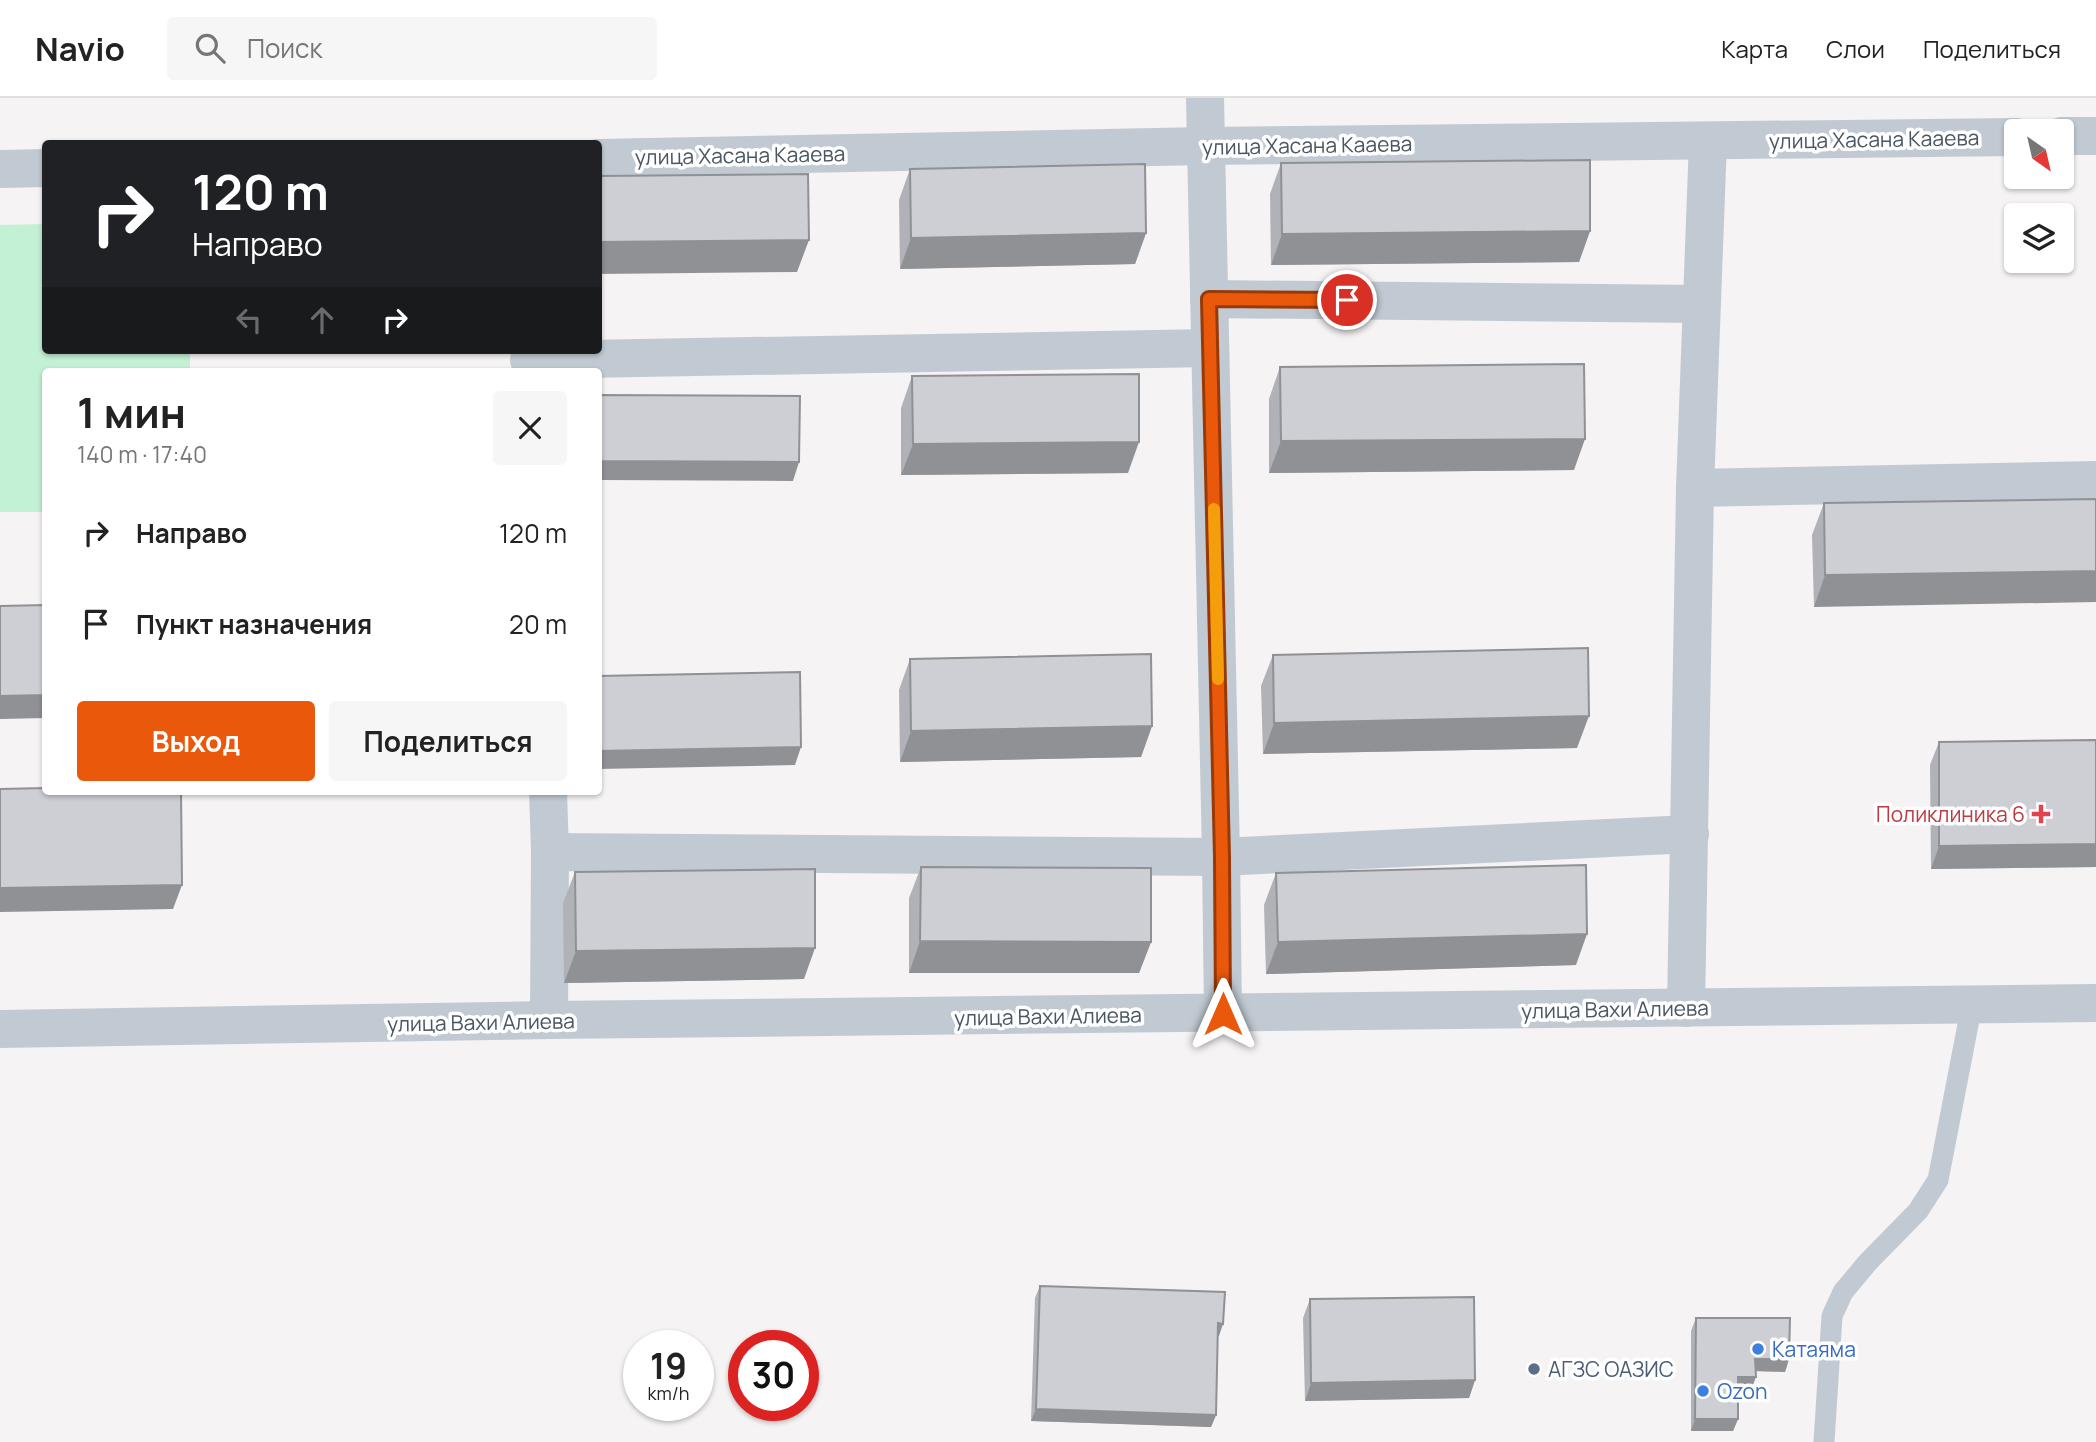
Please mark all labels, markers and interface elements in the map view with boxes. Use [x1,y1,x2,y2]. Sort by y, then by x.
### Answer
search box [167,17,657,80]
text: Navio [35,26,125,71]
icon: search [191,29,229,67]
text: Поиск [247,30,322,66]
text: Карта [1721,32,1788,65]
text: Слои [1826,32,1885,65]
text: Поделиться [1923,32,2061,65]
north arrow [2004,119,2074,189]
map controls [2004,119,2074,273]
street label: улица Хасана Кааева [1769,123,1979,155]
street label: улица Хасана Кааева [1202,129,1412,161]
street label: улица Хасана Кааева [635,139,845,171]
text: 120 m [192,158,329,225]
icon: right [77,168,168,259]
button: layers [2004,203,2074,273]
text: Направо [192,222,323,266]
pin [1317,270,1377,330]
icon: arrive [1328,281,1366,319]
icon: left [230,301,268,339]
icon: ahead [303,301,341,339]
icon: right [376,301,414,339]
text: 1 мин [77,383,186,441]
button: close [493,391,567,465]
text: 140 m · 17:40 [77,438,207,470]
icon: right [77,514,115,552]
text: Направо [136,515,247,551]
text: 120 m [499,515,567,551]
icon: arrive [77,605,115,643]
text: Пункт назначения [136,606,372,642]
text: 20 m [509,606,567,642]
button: Выход [77,701,315,781]
button: Поделиться [329,701,567,781]
place label: Поликлиника 6 [1876,800,2025,828]
marker: Поликлиника 6 [2031,804,2051,824]
position arrow [1186,977,1260,1051]
street label: улица Вахи Алиева [1521,993,1709,1025]
street label: улица Вахи Алиева [954,1000,1142,1032]
street label: улица Вахи Алиева [387,1006,575,1038]
speed limit sign: 30 [728,1330,819,1421]
place label: Катаяма [1772,1335,1856,1363]
marker: Катаяма [1750,1341,1766,1357]
text: 19 [650,1342,687,1390]
place label: АГЗС ОАЗИС [1548,1355,1674,1383]
marker: АГЗС ОАЗИС [1526,1361,1542,1377]
place label: Ozon [1717,1377,1767,1405]
text: km/h [648,1381,689,1405]
marker: Ozon [1695,1383,1711,1399]

